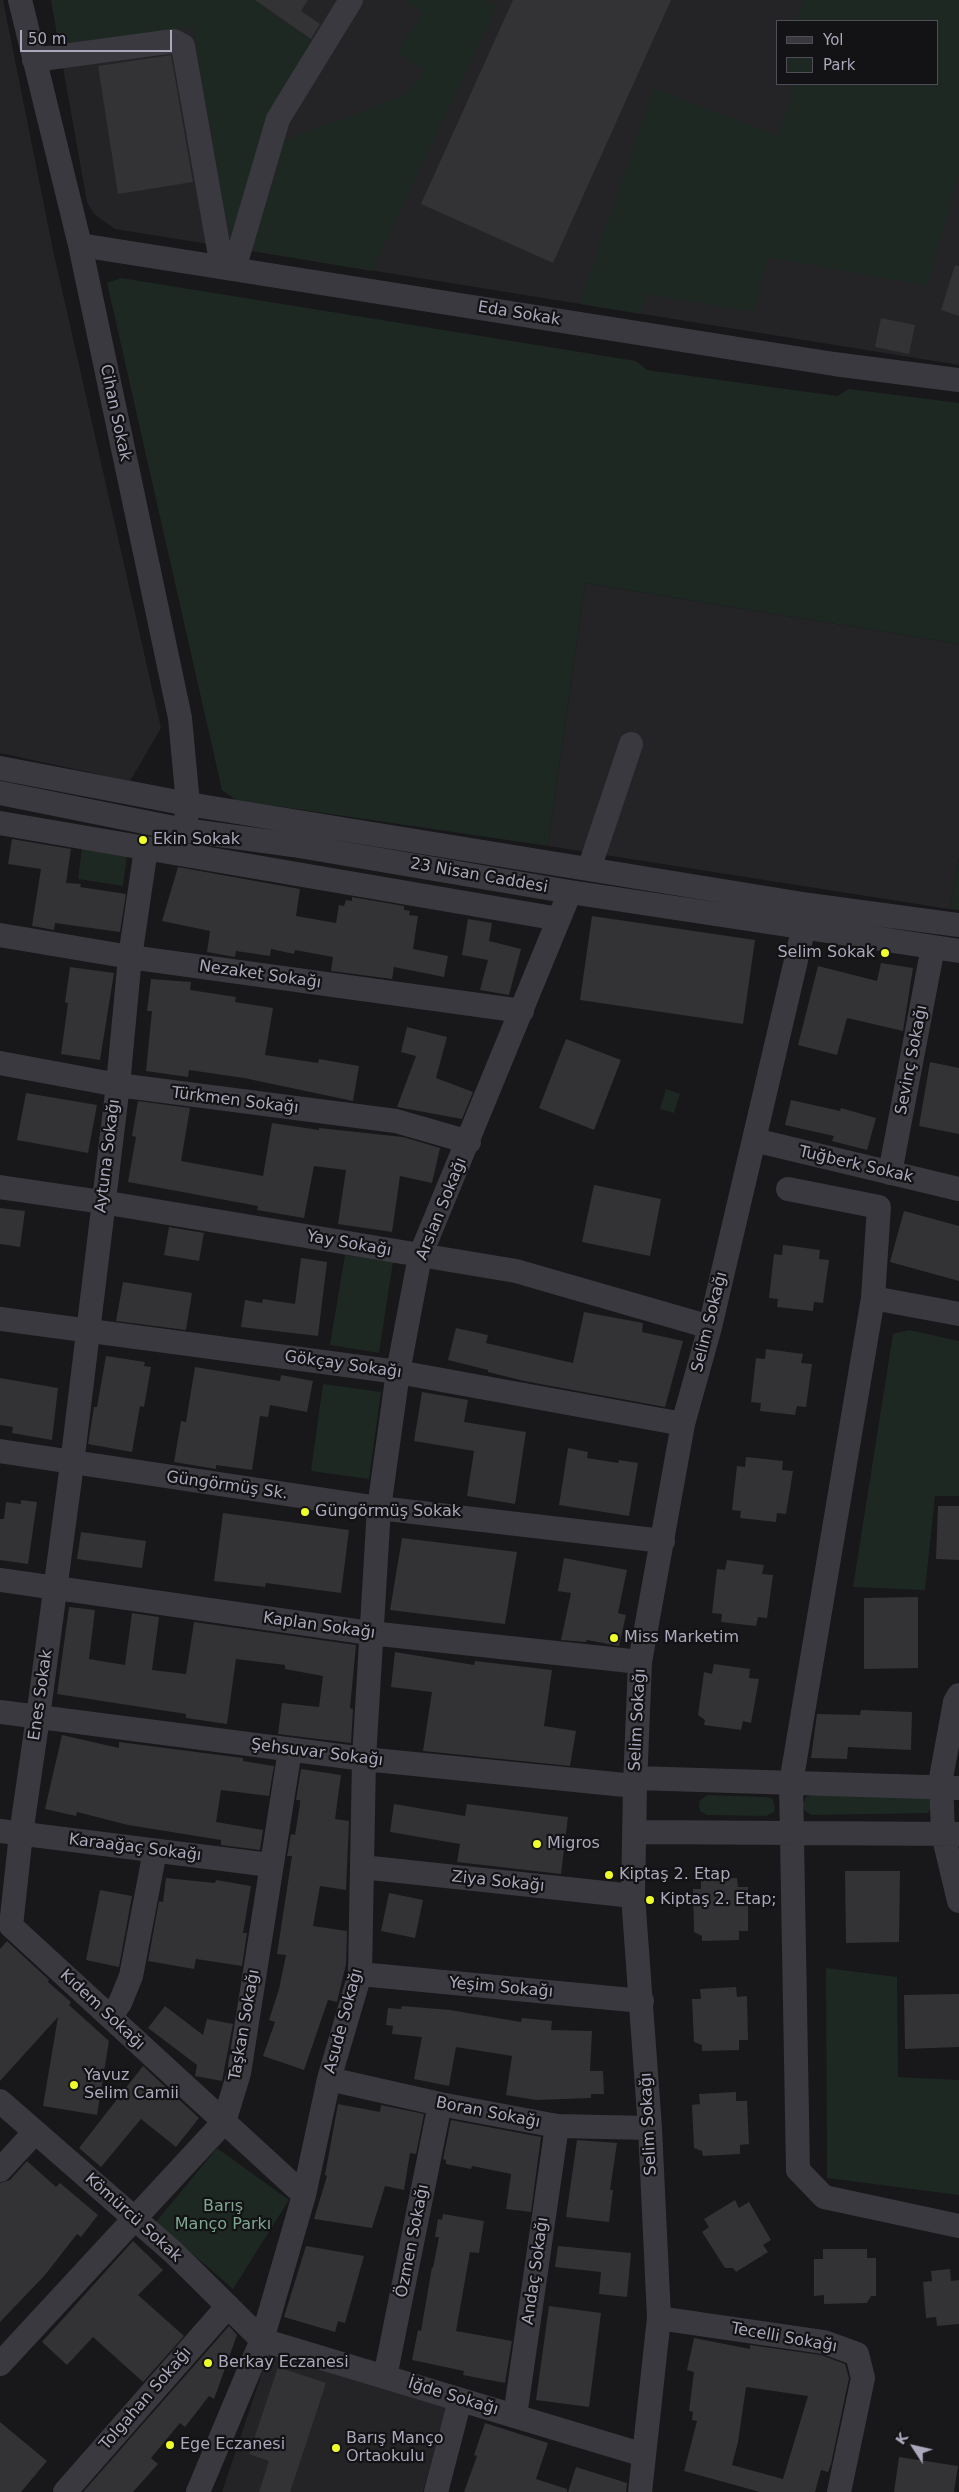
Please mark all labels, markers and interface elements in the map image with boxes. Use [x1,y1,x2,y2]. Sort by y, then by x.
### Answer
scale bar [22,20,175,52]
legend [776,20,939,85]
text: 50 m [28,30,66,48]
text: Yol [823,31,844,49]
text: Park [823,56,855,74]
street label: Eda Sokak [476,298,562,330]
street label: Cihan Sokak [95,363,135,463]
place label: Ekin Sokak [153,830,240,850]
marker: Ekin Sokak [137,834,149,846]
street label: 23 Nisan Caddesi [409,854,549,898]
place label: Selim Sokak [777,943,875,963]
marker: Selim Sokak [879,947,891,959]
street label: Nezaket Sokağı [198,957,322,993]
street label: Sevinç Sokağı [892,1004,932,1116]
street label: Türkmen Sokağı [171,1084,299,1118]
street label: Aytuna Sokağı [92,1098,124,1214]
street label: Tuğberk Sokak [797,1143,915,1187]
street label: Arslan Sokağı [413,1155,471,1263]
street label: Yay Sokağı [305,1227,393,1261]
street label: Selim Sokağı [688,1270,732,1374]
street label: Gökçay Sokağı [283,1347,403,1383]
street label: Güngörmüş Sk. [165,1468,289,1504]
place label: Güngörmüş Sokak [315,1502,461,1522]
marker: Güngörmüş Sokak [299,1506,311,1518]
street label: Kaplan Sokağı [262,1609,376,1643]
place label: Miss Marketim [624,1628,739,1648]
marker: Miss Marketim [608,1632,620,1644]
street label: Enes Sokak [25,1648,57,1742]
street label: Selim Sokağı [626,1668,650,1772]
street label: Şehsuvar Sokağı [250,1735,384,1771]
street label: Karaağaç Sokağı [68,1830,202,1866]
place label: Migros [547,1834,600,1854]
marker: Migros [531,1838,543,1850]
place label: Kiptaş 2. Etap [619,1865,730,1885]
street label: Ziya Sokağı [451,1868,545,1896]
marker: Kiptaş 2. Etap [603,1869,615,1881]
place label: Kiptaş 2. Etap; [660,1890,777,1910]
marker: Kiptaş 2. Etap; [644,1894,656,1906]
street label: Kıdem Sokağı [56,1966,148,2054]
street label: Asude Sokağı [321,1966,367,2076]
street label: Taşkan Sokağı [226,1968,264,2082]
street label: Yeşim Sokağı [448,1974,554,2002]
place label: Yavuz Selim Camii [84,2066,179,2104]
street label: Selim Sokağı [637,2072,661,2176]
marker: Yavuz Selim Camii [68,2079,80,2091]
street label: Boran Sokağı [434,2093,542,2133]
street label: Kömürcü Sokak [81,2170,185,2266]
street label: Özmen Sokağı [393,2183,433,2299]
park label: Barış Manço Parkı [175,2197,271,2235]
street label: Andaç Sokağı [519,2216,553,2326]
street label: Tecelli Sokağı [729,2319,839,2357]
street label: Tolgahan Sokağı [96,2344,196,2454]
place label: Berkay Eczanesi [218,2353,349,2373]
marker: Berkay Eczanesi [202,2357,214,2369]
street label: İğde Sokağı [406,2374,500,2420]
north arrow [889,2422,939,2472]
place label: Barış Manço Ortaokulu [346,2429,444,2467]
text: K [892,2429,911,2447]
place label: Ege Eczanesi [180,2435,285,2455]
marker: Ege Eczanesi [164,2439,176,2451]
marker: Barış Manço Ortaokulu [330,2442,342,2454]

